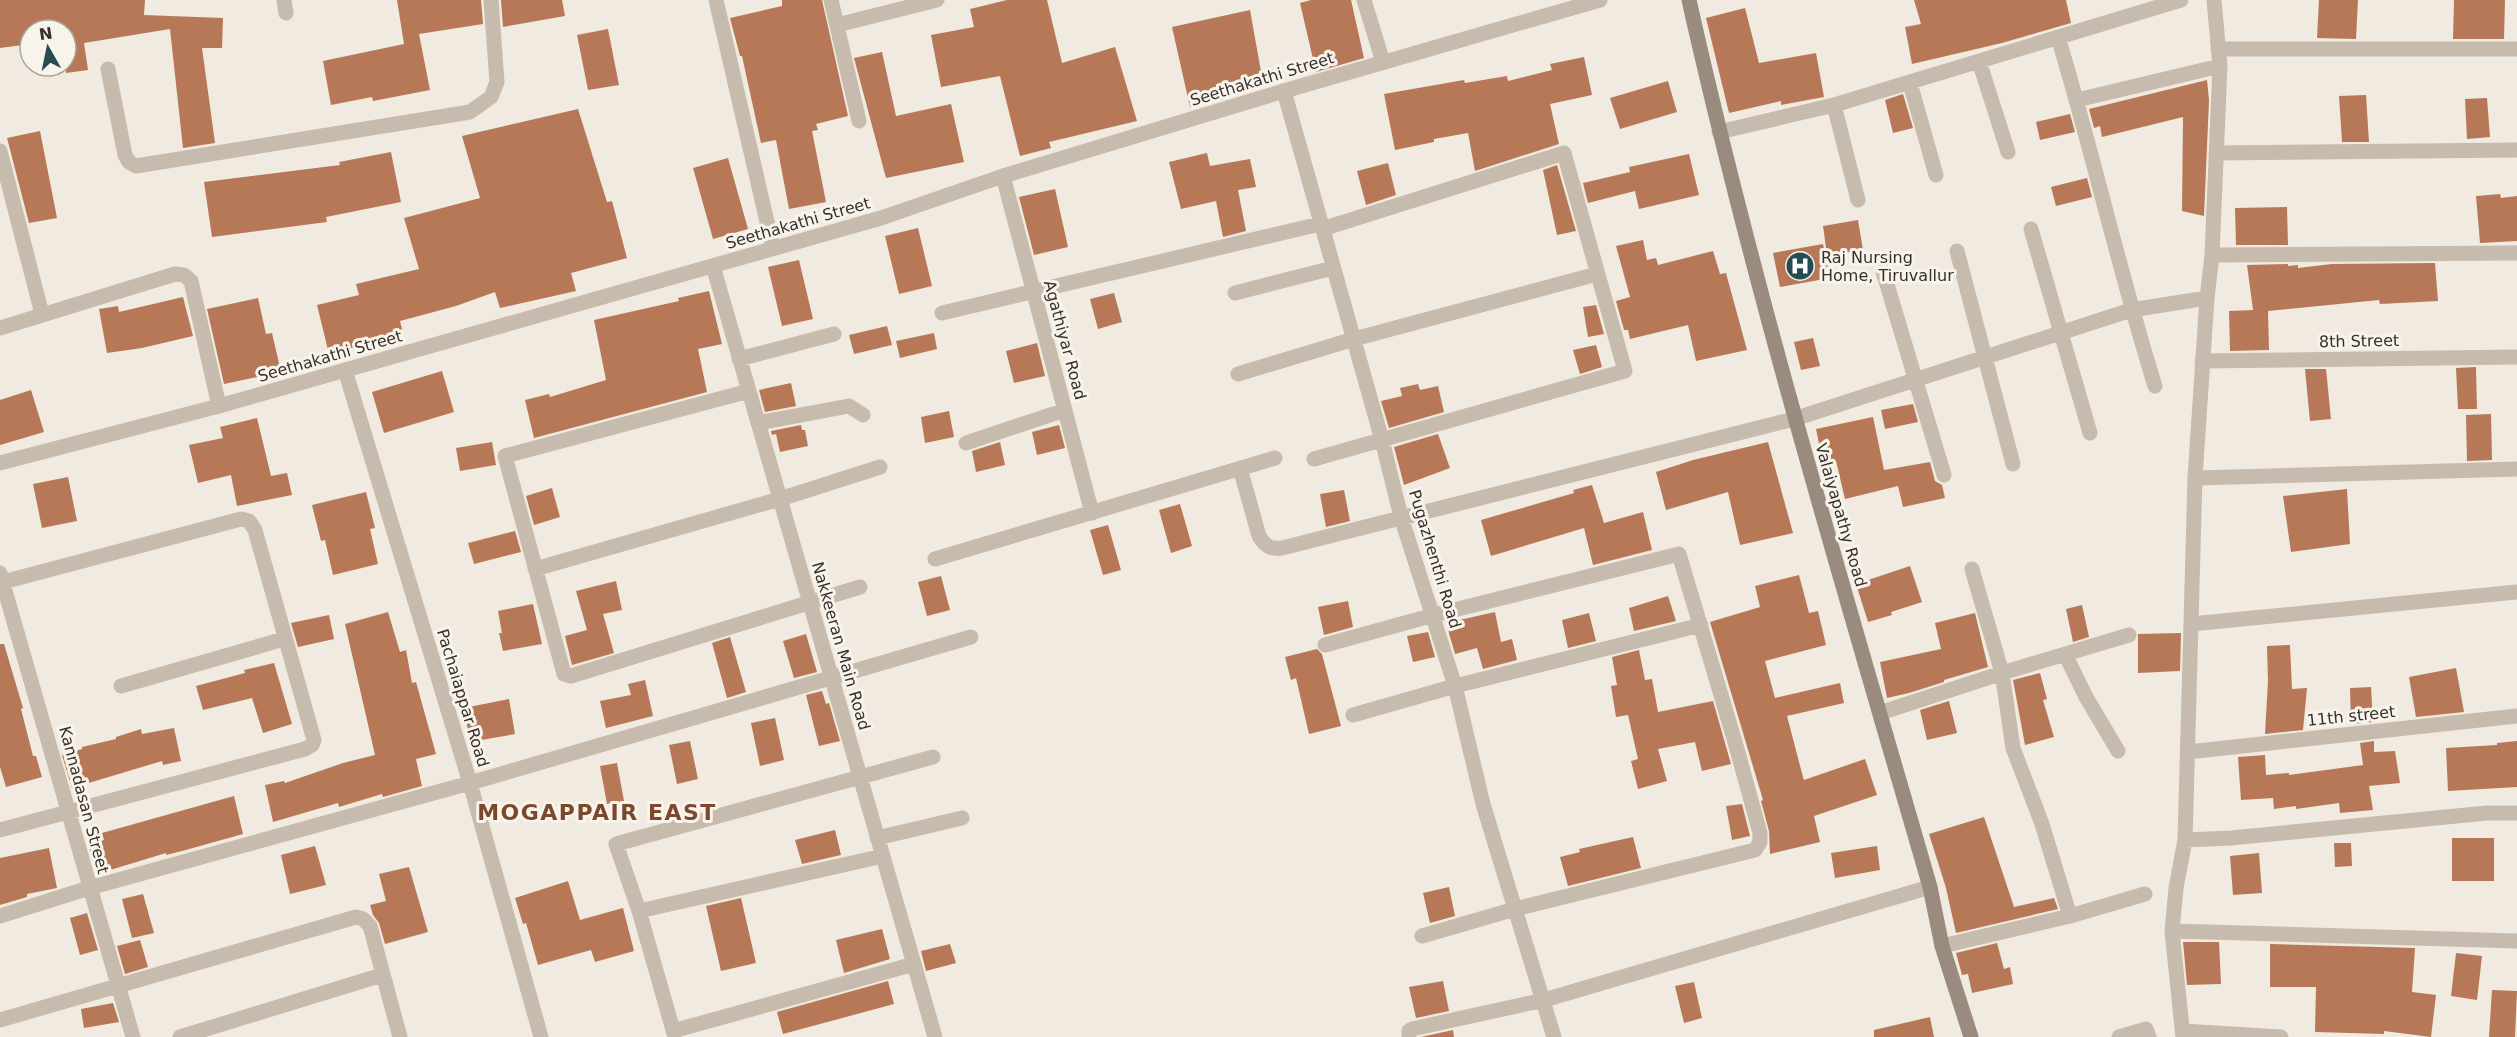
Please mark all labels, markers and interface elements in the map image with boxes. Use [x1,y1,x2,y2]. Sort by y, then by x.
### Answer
north arrow [18,18,78,78]
text: N [38,23,54,44]
street label: Seethakathi Street [1188,48,1336,110]
street label: Seethakathi Street [724,193,872,253]
place label: Raj Nursing Home, Tiruvallur [1821,248,1954,285]
hospital icon: Raj Nursing Home, Tiruvallur [1784,250,1816,282]
street label: Agathiyar Road [1040,278,1090,402]
street label: Seethakathi Street [256,326,404,386]
street label: 8th Street [2319,331,2399,351]
street label: Valaiyapathy Road [1811,441,1871,589]
street label: Pugazhenthi Road [1405,487,1465,631]
street label: Nakkeeran Main Road [808,560,874,732]
street label: Pachaiappar Road [433,627,493,769]
street label: 11th street [2306,702,2396,730]
street label: Kannadasan Street [55,724,113,876]
district label: MOGAPPAIR EAST [477,800,717,825]

